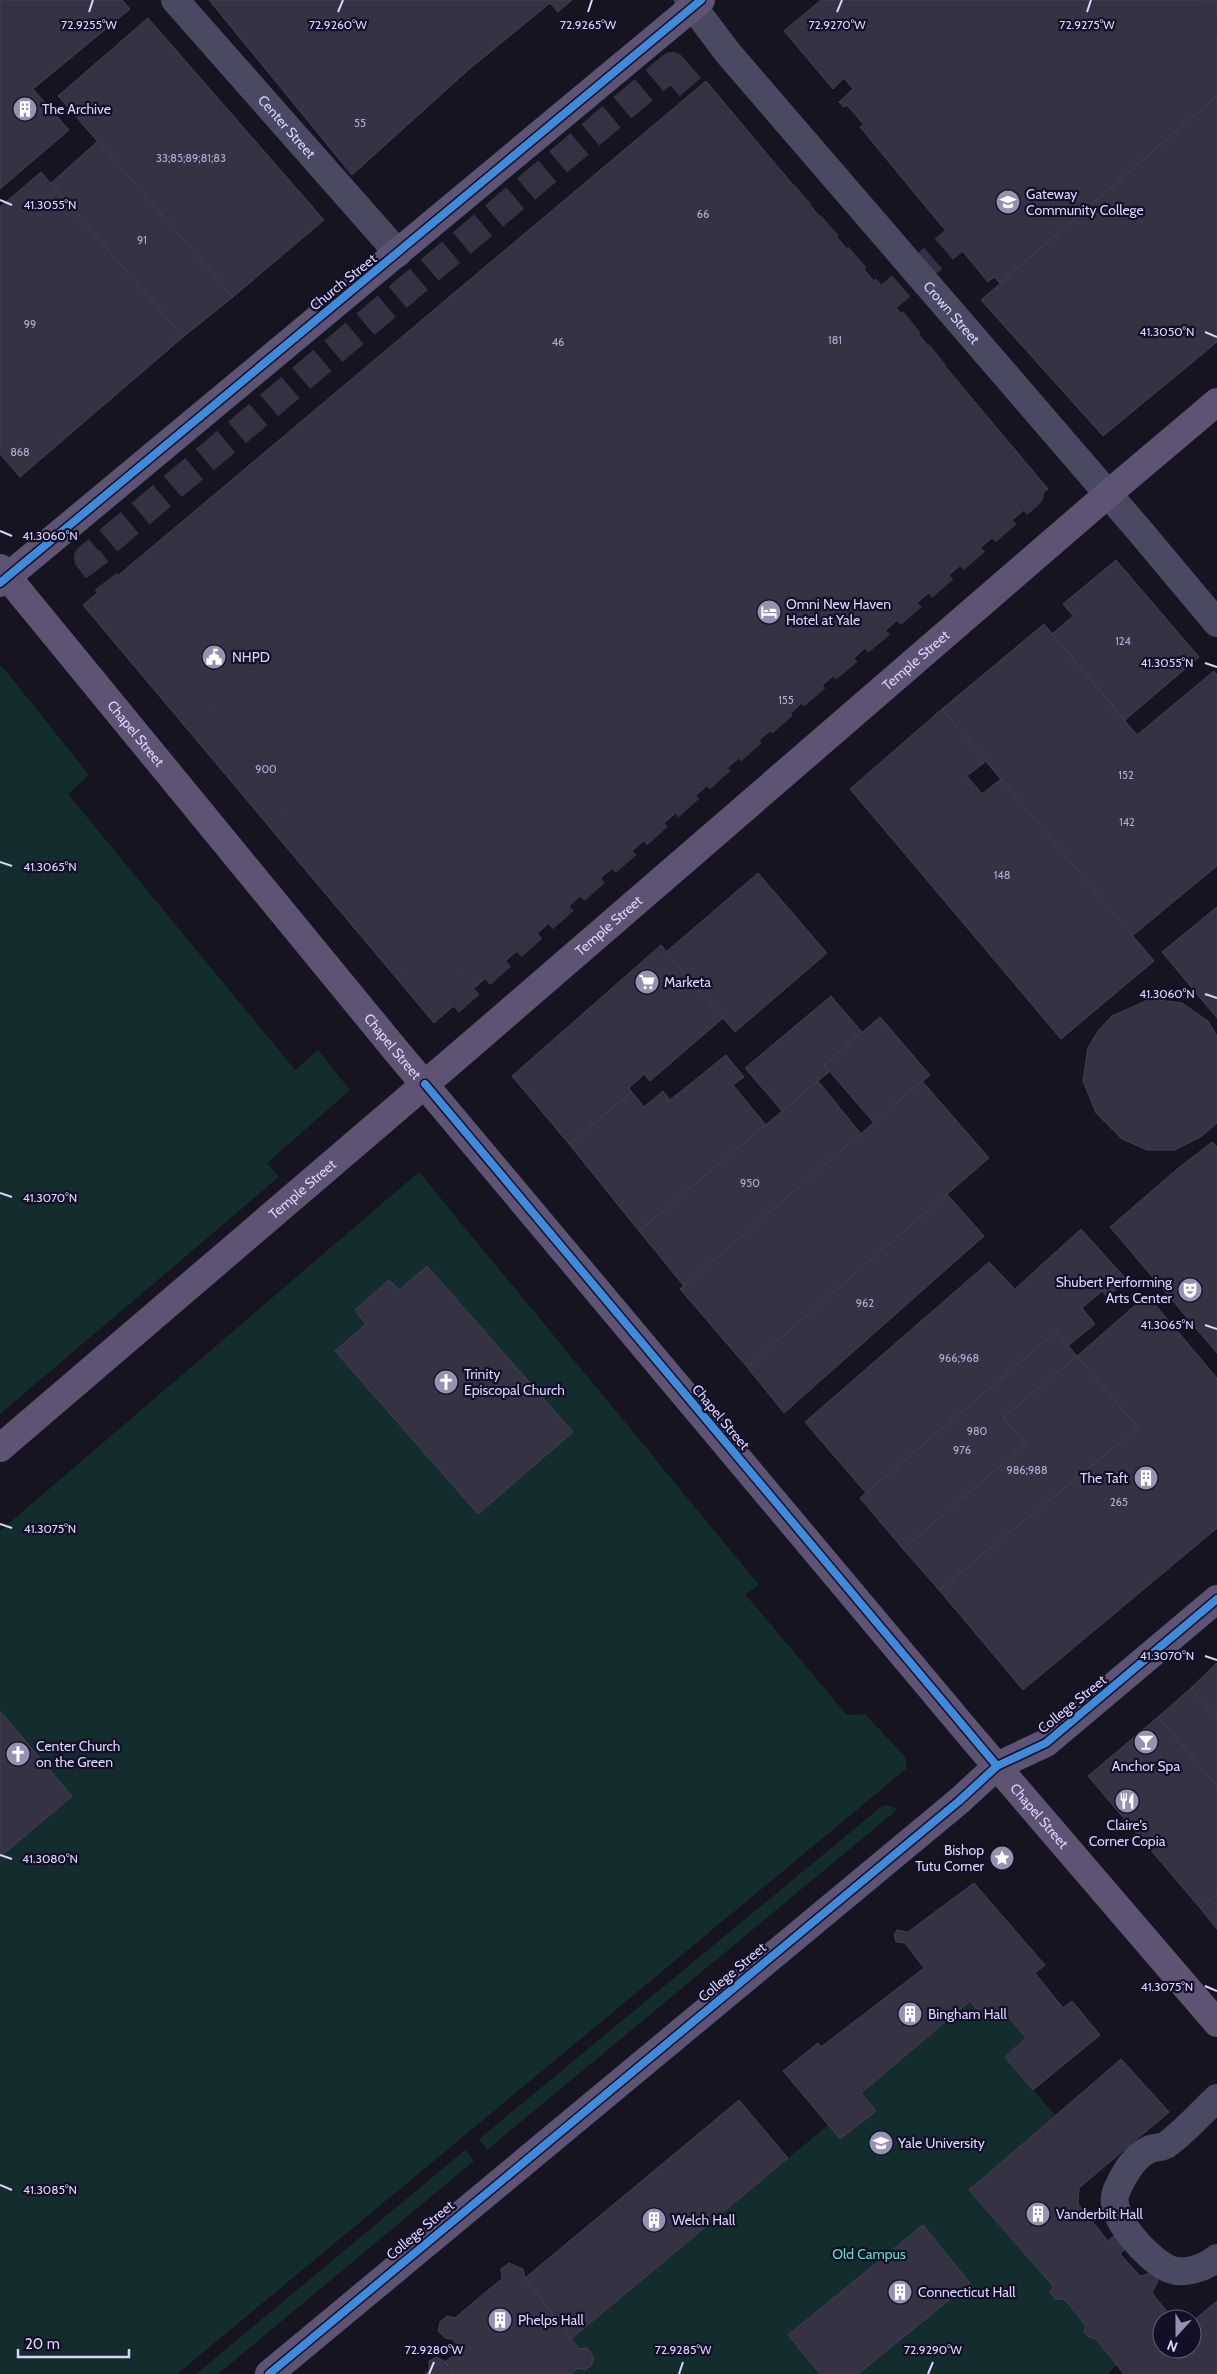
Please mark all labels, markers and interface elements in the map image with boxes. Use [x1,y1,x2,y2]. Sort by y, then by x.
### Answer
text: 72.9255°W [61,17,118,32]
text: 72.9260°W [309,17,368,32]
text: 72.9265°W [560,17,617,32]
text: 72.9270°W [808,17,866,32]
text: 72.9275°W [1059,17,1115,32]
street label: Center Street [254,91,320,162]
building icon: The Archive [12,96,38,122]
place label: The Archive [42,100,111,118]
house number: 55 [354,116,366,130]
house number: 33;85;89;81;83 [156,151,226,165]
place label: Gateway Community College [1026,185,1144,219]
school or university icon: Gateway Community College [995,189,1021,215]
text: 41.3055°N [23,197,77,212]
house number: 66 [697,207,709,221]
house number: 91 [137,233,147,247]
street label: Church Street [306,249,380,314]
street label: Crown Street [919,277,984,348]
house number: 99 [24,317,36,331]
text: 41.3050°N [1139,324,1195,339]
house number: 181 [828,333,842,347]
house number: 46 [552,335,564,349]
house number: 868 [10,445,30,459]
text: 41.3060°N [22,528,78,543]
place label: Omni New Haven Hotel at Yale [786,595,891,629]
hotel icon: Omni New Haven Hotel at Yale [756,599,782,625]
street label: Temple Street [878,626,953,694]
house number: 124 [1115,634,1131,648]
public building icon: NHPD [201,644,227,670]
place label: NHPD [232,648,270,666]
text: 41.3055°N [1140,655,1194,670]
house number: 155 [778,693,794,707]
street label: Chapel Street [103,697,168,770]
house number: 900 [255,762,277,776]
house number: 152 [1118,768,1134,782]
house number: 142 [1119,815,1135,829]
text: 41.3065°N [23,859,77,874]
house number: 148 [994,868,1010,882]
street label: Temple Street [571,892,646,960]
supermarket icon: Marketa [634,969,660,995]
place label: Marketa [664,973,711,991]
text: 41.3060°N [1139,986,1195,1001]
street label: Chapel Street [360,1010,426,1083]
street label: Temple Street [265,1155,340,1223]
house number: 950 [740,1176,760,1190]
text: 41.3070°N [23,1190,77,1205]
place label: Shubert Performing Arts Center [1056,1273,1173,1307]
theatre icon: Shubert Performing Arts Center [1177,1277,1203,1303]
house number: 962 [856,1296,874,1310]
text: 41.3065°N [1140,1317,1194,1332]
house number: 966;968 [939,1351,979,1365]
place label: Trinity Episcopal Church [464,1365,565,1399]
church icon: Trinity Episcopal Church [433,1369,459,1395]
street label: Chapel Street [688,1380,754,1454]
house number: 980 [967,1424,988,1438]
house number: 976 [953,1443,971,1457]
house number: 986;988 [1006,1463,1048,1477]
building icon: The Taft [1133,1465,1159,1491]
place label: The Taft [1080,1469,1128,1487]
house number: 265 [1110,1495,1128,1509]
text: 41.3075°N [24,1521,76,1536]
text: 41.3070°N [1140,1648,1194,1663]
street label: College Street [1034,1671,1110,1737]
bar icon: Anchor Spa [1133,1729,1159,1755]
place label: Center Church on the Green [36,1737,120,1771]
church icon: Center Church on the Green [5,1741,31,1767]
place label: Anchor Spa [1112,1757,1180,1775]
street label: Chapel Street [1006,1779,1073,1852]
restaurant icon: Claire's Corner Copia [1114,1788,1140,1814]
place label: Claire's Corner Copia [1089,1816,1166,1850]
place label: Bishop Tutu Corner [915,1841,985,1875]
place icon: Bishop Tutu Corner [989,1845,1015,1871]
text: 41.3080°N [22,1851,78,1866]
street label: College Street [694,1938,770,2006]
text: 41.3075°N [1141,1979,1193,1994]
building icon: Bingham Hall [897,2001,923,2027]
place label: Bingham Hall [928,2005,1008,2023]
school or university icon: Yale University [868,2130,894,2156]
place label: Yale University [897,2134,985,2152]
text: 41.3085°N [23,2182,77,2197]
street label: College Street [382,2196,458,2264]
building icon: Vanderbilt Hall [1025,2201,1051,2227]
place label: Vanderbilt Hall [1056,2205,1143,2223]
building icon: Welch Hall [641,2207,667,2233]
place label: Welch Hall [672,2211,736,2229]
park label: Old Campus [832,2245,906,2263]
building icon: Connecticut Hall [887,2279,913,2305]
place label: Connecticut Hall [918,2283,1016,2301]
building icon: Phelps Hall [487,2307,513,2333]
north arrow [1152,2309,1202,2359]
place label: Phelps Hall [518,2311,585,2329]
scale bar [18,2326,129,2358]
text: 20 m [25,2335,60,2353]
text: N [1164,2336,1180,2356]
text: 72.9280°W [405,2342,464,2357]
text: 72.9285°W [655,2342,712,2357]
text: 72.9290°W [904,2342,963,2357]

